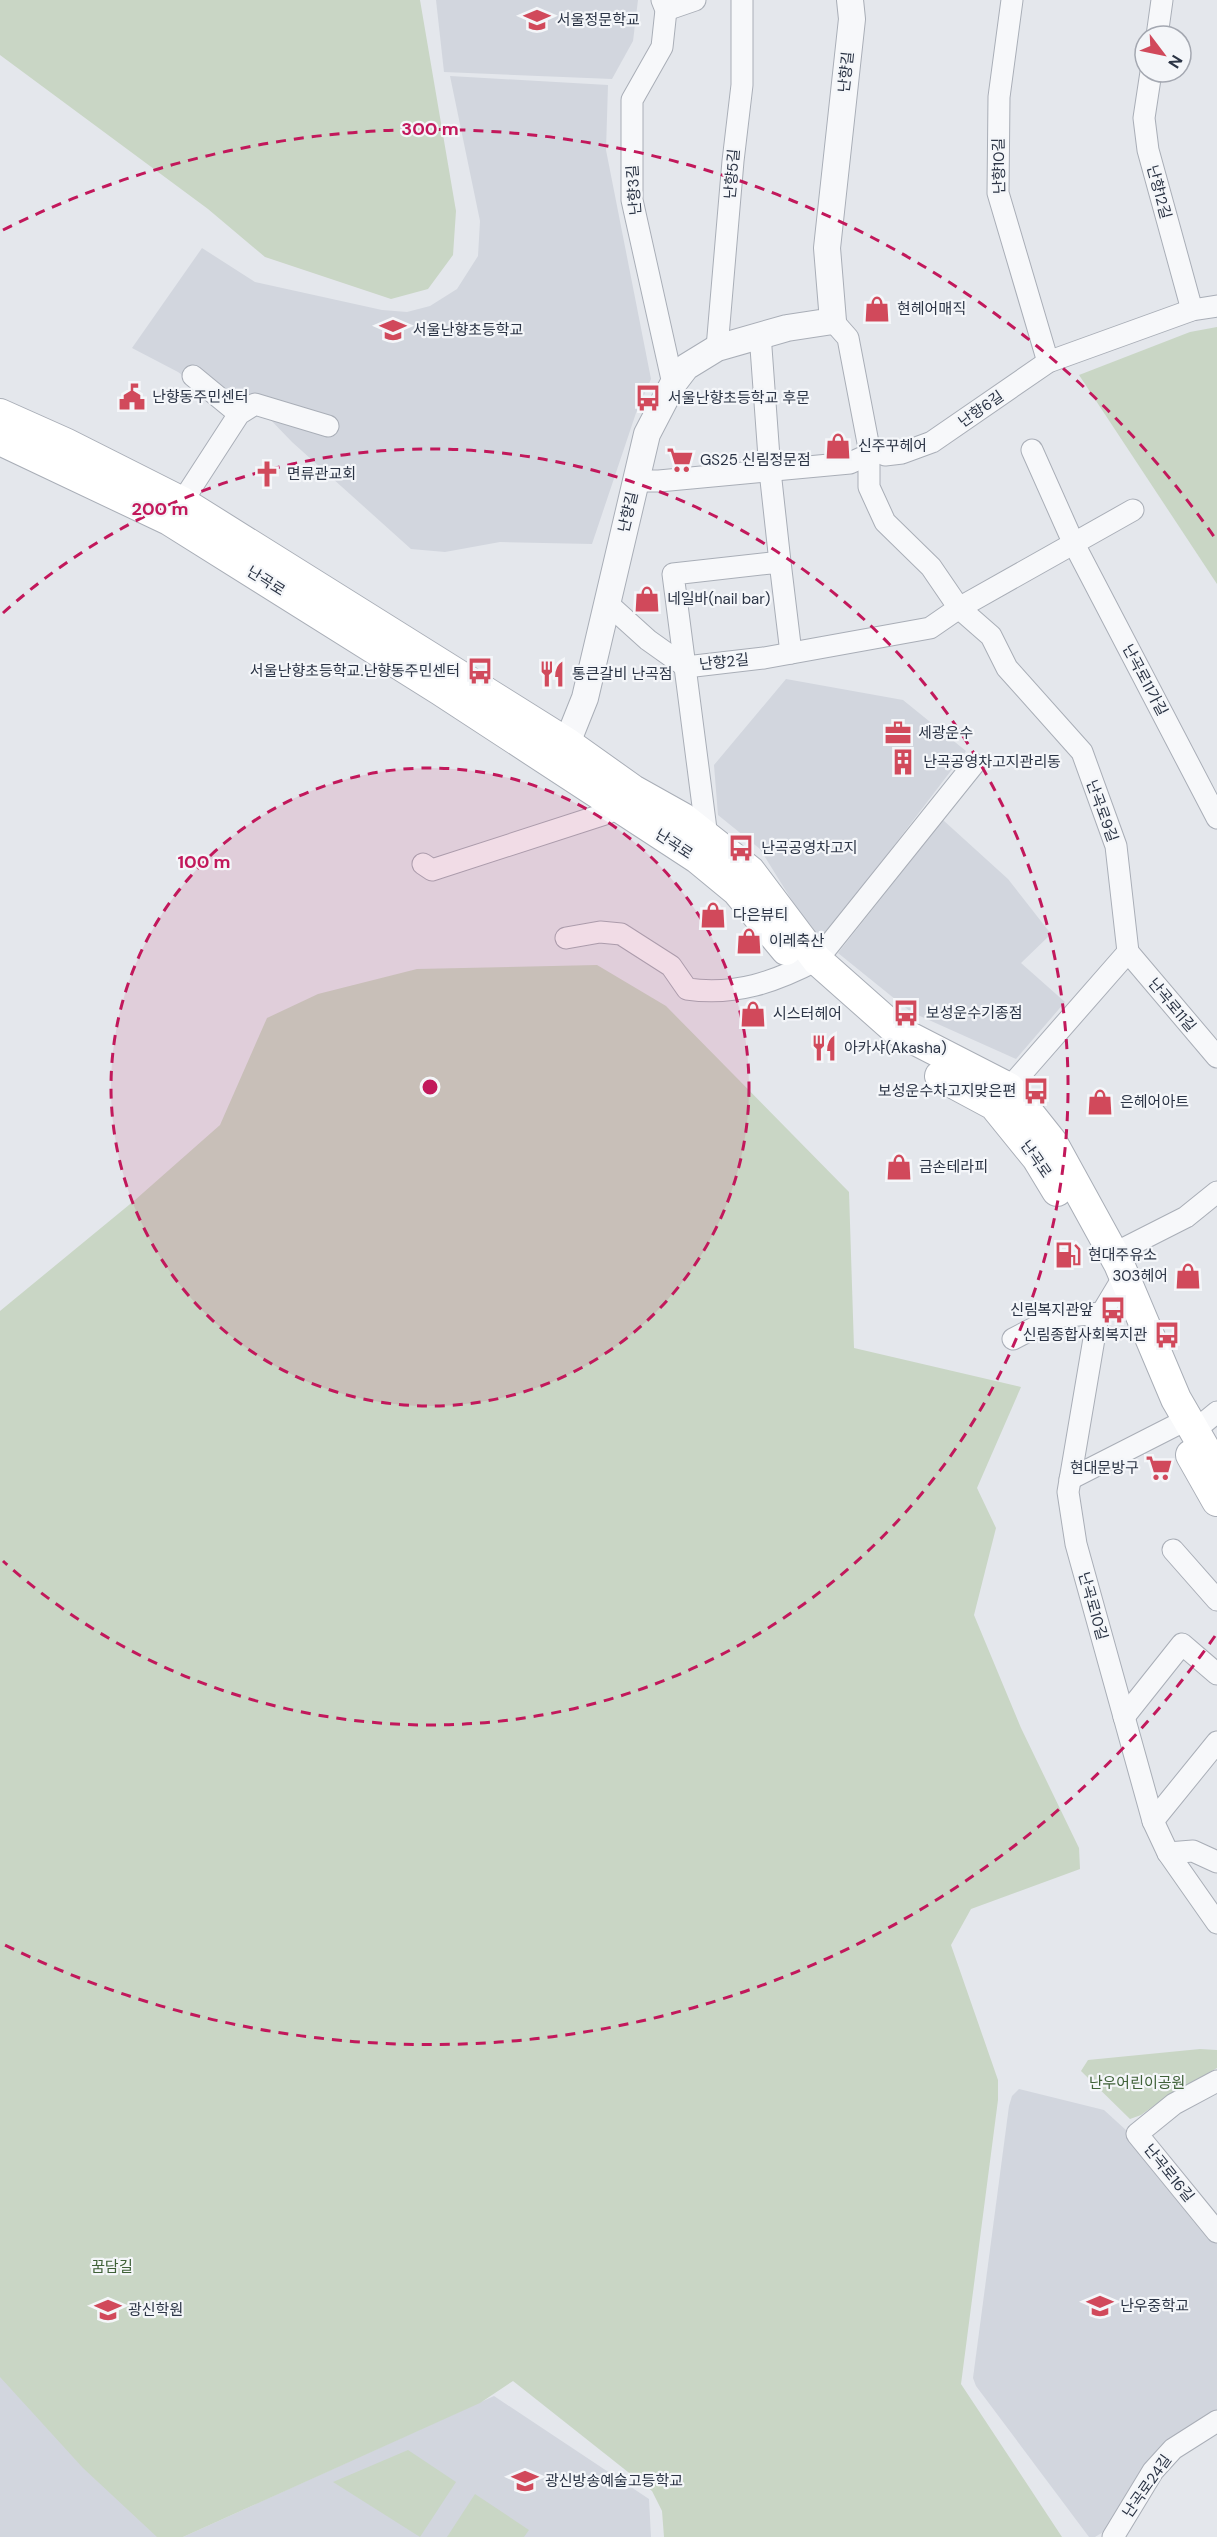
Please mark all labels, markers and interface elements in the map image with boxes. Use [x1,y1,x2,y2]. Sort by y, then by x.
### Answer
school or university icon: 서울정문학교 [522,5,552,35]
place label: 서울정문학교 [557,10,640,30]
north arrow [1133,24,1193,84]
street label: 난향길 [834,50,858,94]
text: N [1163,51,1187,72]
text: 300 m [401,117,459,141]
street label: 난향10길 [989,138,1009,194]
street label: 난향5길 [720,148,744,200]
street label: 난향12길 [1142,163,1176,221]
street label: 난향3길 [622,164,646,216]
shop icon: 현헤어매직 [862,294,892,324]
place label: 현헤어매직 [897,299,966,319]
school or university icon: 서울난향초등학교 [378,315,408,345]
place label: 서울난향초등학교 [413,320,523,340]
public building icon: 난향동주민센터 [117,382,147,412]
bus stop icon: 서울난향초등학교 후문 [633,383,663,413]
street label: 난향6길 [954,386,1008,432]
place label: 난향동주민센터 [152,387,249,407]
place label: 서울난향초등학교 후문 [668,388,810,408]
shop icon: 신주꾸헤어 [823,431,853,461]
place label: 신주꾸헤어 [858,436,927,456]
supermarket icon: GS25 신림정문점 [665,445,695,475]
place label: GS25 신림정문점 [700,450,811,470]
church icon: 면류관교회 [252,459,282,489]
place label: 면류관교회 [287,464,356,484]
street label: 난향길 [614,490,642,534]
text: 200 m [132,497,188,521]
street label: 난곡로 [243,562,289,600]
shop icon: 네일바(nail bar) [632,584,662,614]
place label: 네일바(nail bar) [667,589,770,609]
street label: 난곡로11가길 [1118,641,1172,719]
street label: 난향2길 [698,649,750,675]
bus stop icon: 서울난향초등학교.난향동주민센터 [465,656,495,686]
restaurant icon: 통큰갈비 난곡점 [537,659,567,689]
place label: 서울난향초등학교.난향동주민센터 [250,661,460,681]
place label: 통큰갈비 난곡점 [572,664,673,684]
office icon: 세광운수 [883,718,913,748]
place label: 세광운수 [918,723,973,743]
building icon: 난곡공영차고지관리동 [888,747,918,777]
place label: 난곡공영차고지관리동 [923,752,1061,772]
street label: 난곡로9길 [1082,777,1122,845]
street label: 난곡로 [651,824,697,864]
bus stop icon: 난곡공영차고지 [726,833,756,863]
place label: 난곡공영차고지 [761,838,858,858]
text: 100 m [177,850,231,874]
shop icon: 다은뷰티 [698,900,728,930]
place label: 다은뷰티 [733,905,788,925]
shop icon: 이레축산 [734,926,764,956]
place label: 이레축산 [769,931,824,951]
street label: 난곡로11길 [1144,974,1200,1036]
bus stop icon: 보성운수기종점 [891,998,921,1028]
shop icon: 시스터헤어 [738,999,768,1029]
place label: 보성운수기종점 [926,1003,1023,1023]
place label: 시스터헤어 [773,1004,842,1024]
restaurant icon: 아카샤(Akasha) [809,1033,839,1063]
place label: 아카샤(Akasha) [844,1038,947,1058]
bus stop icon: 보성운수차고지맞은편 [1021,1076,1051,1106]
centre of rings [420,1077,440,1097]
place label: 보성운수차고지맞은편 [878,1081,1016,1101]
shop icon: 은헤어아트 [1085,1087,1115,1117]
place label: 은헤어아트 [1120,1092,1189,1112]
street label: 난곡로 [1016,1136,1056,1182]
shop icon: 금손테라피 [884,1152,914,1182]
place label: 금손테라피 [919,1157,988,1177]
fuel station icon: 현대주유소 [1053,1240,1083,1270]
place label: 현대주유소 [1088,1245,1157,1265]
shop icon: 303헤어 [1173,1261,1203,1291]
place label: 303헤어 [1112,1266,1168,1286]
bus stop icon: 신림복지관앞 [1098,1295,1128,1325]
place label: 신림복지관앞 [1010,1300,1093,1320]
bus stop icon: 신림종합사회복지관 [1152,1320,1182,1350]
place label: 신림종합사회복지관 [1023,1325,1147,1345]
supermarket icon: 현대문방구 [1144,1453,1174,1483]
place label: 현대문방구 [1070,1458,1139,1478]
street label: 난곡로10길 [1074,1570,1112,1642]
park label: 난우어린이공원 [1089,2073,1185,2093]
street label: 난곡로16길 [1139,2140,1199,2206]
park label: 꿈담길 [91,2257,133,2277]
school or university icon: 난우중학교 [1085,2291,1115,2321]
school or university icon: 광신학원 [93,2295,123,2325]
place label: 난우중학교 [1120,2296,1189,2316]
place label: 광신학원 [128,2300,183,2320]
street label: 난곡로24길 [1118,2450,1176,2522]
school or university icon: 광신방송예술고등학교 [510,2466,540,2496]
place label: 광신방송예술고등학교 [545,2471,683,2491]

